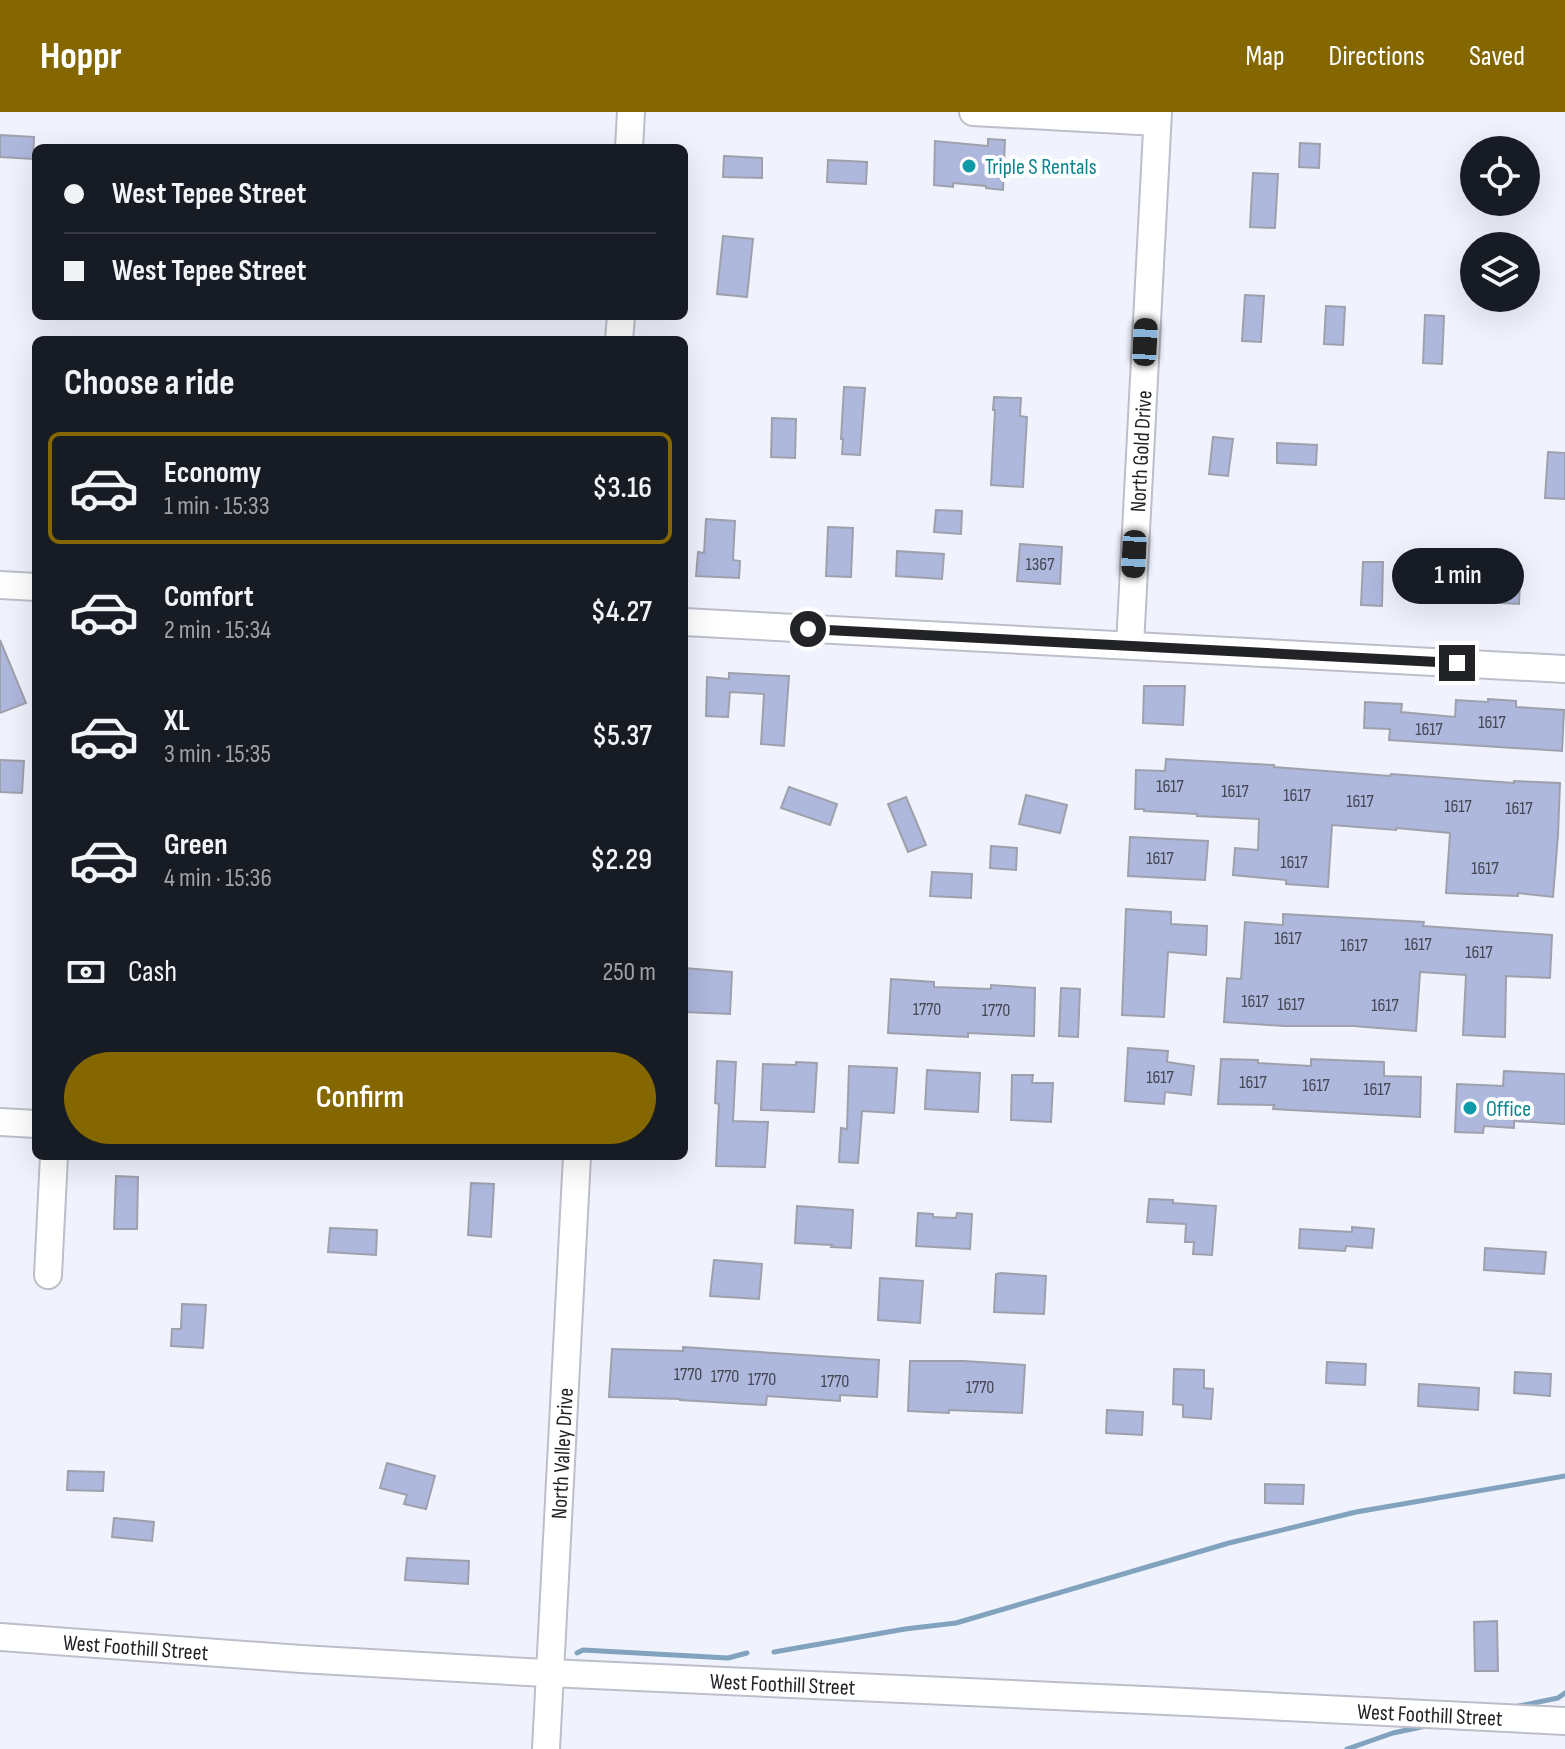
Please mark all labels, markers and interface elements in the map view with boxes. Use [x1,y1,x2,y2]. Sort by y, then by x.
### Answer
text: Hoppr [40,34,121,79]
text: Map [1246,40,1285,73]
text: Directions [1329,40,1425,73]
text: Saved [1469,40,1525,73]
map controls [1460,136,1540,312]
button: locate [1460,136,1540,216]
place label: Triple S Rentals [985,154,1097,181]
marker: Triple S Rentals [960,157,978,175]
text: West Tepee Street [112,176,306,212]
button: layers [1460,232,1540,312]
text: West Tepee Street [112,253,306,289]
car [1132,317,1158,367]
text: Choose a ride [64,362,235,405]
street label: North Gold Drive [1125,390,1158,513]
icon: car [68,452,140,524]
text: Economy [164,455,261,491]
text: $3.16 [592,470,652,506]
text: 1 min · 15:33 [164,491,270,522]
car [1121,529,1147,579]
callout: 1 min [1391,547,1523,603]
house number: 1367 [1026,554,1055,575]
text: 1 min [1434,560,1482,591]
icon: car [68,576,140,648]
text: Comfort [164,579,254,615]
text: $4.27 [591,594,652,630]
route start [790,611,826,647]
text: 2 min · 15:34 [164,615,271,646]
route end [1439,645,1475,681]
icon: car [68,700,140,772]
text: XL [164,703,190,739]
house number: 1617 [1478,712,1507,733]
text: $5.37 [592,718,652,754]
house number: 1617 [1415,719,1444,740]
text: 3 min · 15:35 [164,739,271,770]
house number: 1617 [1156,776,1185,797]
house number: 1617 [1221,781,1250,802]
house number: 1617 [1283,785,1312,806]
house number: 1617 [1346,791,1375,812]
house number: 1617 [1444,796,1473,817]
house number: 1617 [1505,798,1534,819]
icon: car [68,824,140,896]
text: Green [164,827,228,863]
text: $2.29 [590,842,652,878]
house number: 1617 [1146,848,1175,869]
house number: 1617 [1280,852,1309,873]
house number: 1617 [1471,858,1500,879]
text: 4 min · 15:36 [164,863,272,894]
house number: 1617 [1274,928,1303,949]
house number: 1617 [1404,934,1433,955]
house number: 1617 [1340,935,1369,956]
house number: 1617 [1465,942,1494,963]
icon: cash [64,950,108,994]
text: Cash [128,954,177,990]
text: 250 m [602,957,656,988]
house number: 1617 [1241,991,1270,1012]
house number: 1617 [1277,994,1306,1015]
house number: 1617 [1371,995,1400,1016]
house number: 1770 [913,999,941,1020]
house number: 1770 [982,1000,1010,1021]
button: Confirm [64,1052,656,1144]
house number: 1617 [1146,1067,1175,1088]
house number: 1617 [1239,1072,1268,1093]
house number: 1617 [1302,1075,1331,1096]
house number: 1617 [1363,1079,1392,1100]
place label: Office [1486,1096,1531,1123]
marker: Office [1461,1099,1479,1117]
house number: 1770 [674,1364,702,1385]
house number: 1770 [711,1366,739,1387]
house number: 1770 [748,1369,776,1390]
house number: 1770 [821,1371,849,1392]
house number: 1770 [966,1377,994,1398]
street label: North Valley Drive [546,1387,580,1520]
street label: West Foothill Street [62,1630,209,1667]
street label: West Foothill Street [709,1668,856,1702]
street label: West Foothill Street [1356,1699,1503,1733]

